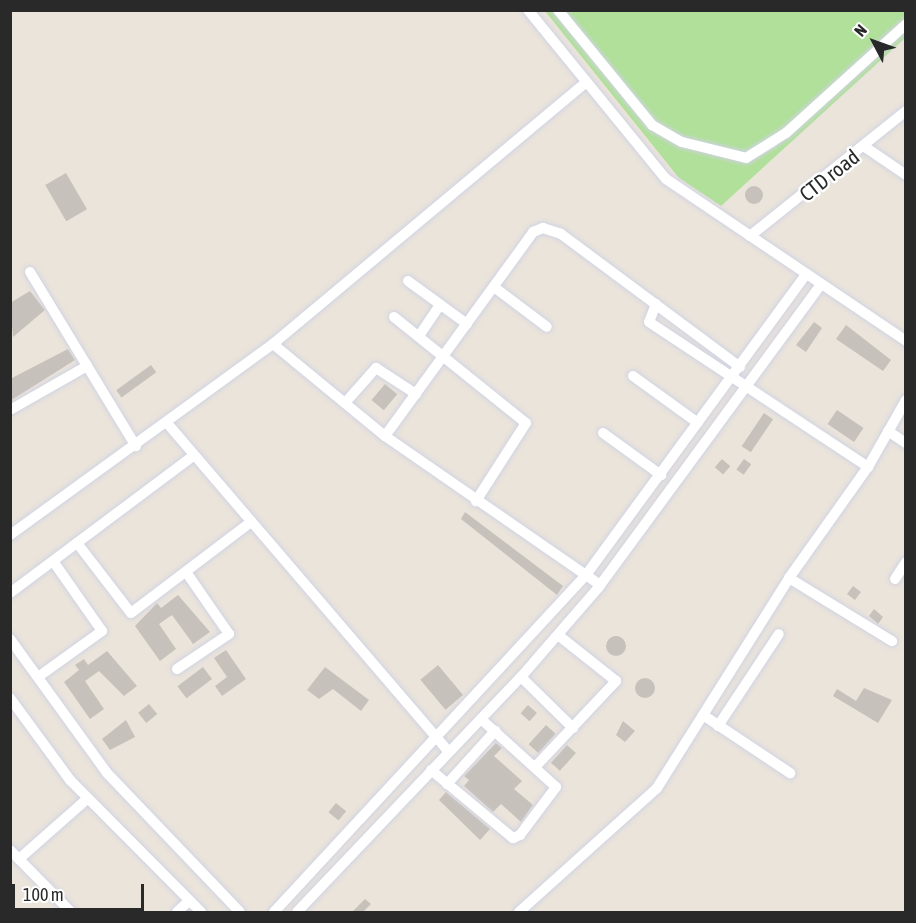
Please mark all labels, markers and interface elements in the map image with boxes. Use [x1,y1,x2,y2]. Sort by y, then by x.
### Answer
north arrow [844,12,904,72]
text: N [851,21,870,40]
street label: CTD road [794,144,864,206]
scale bar [15,872,147,910]
text: 100 m [23,884,64,905]

